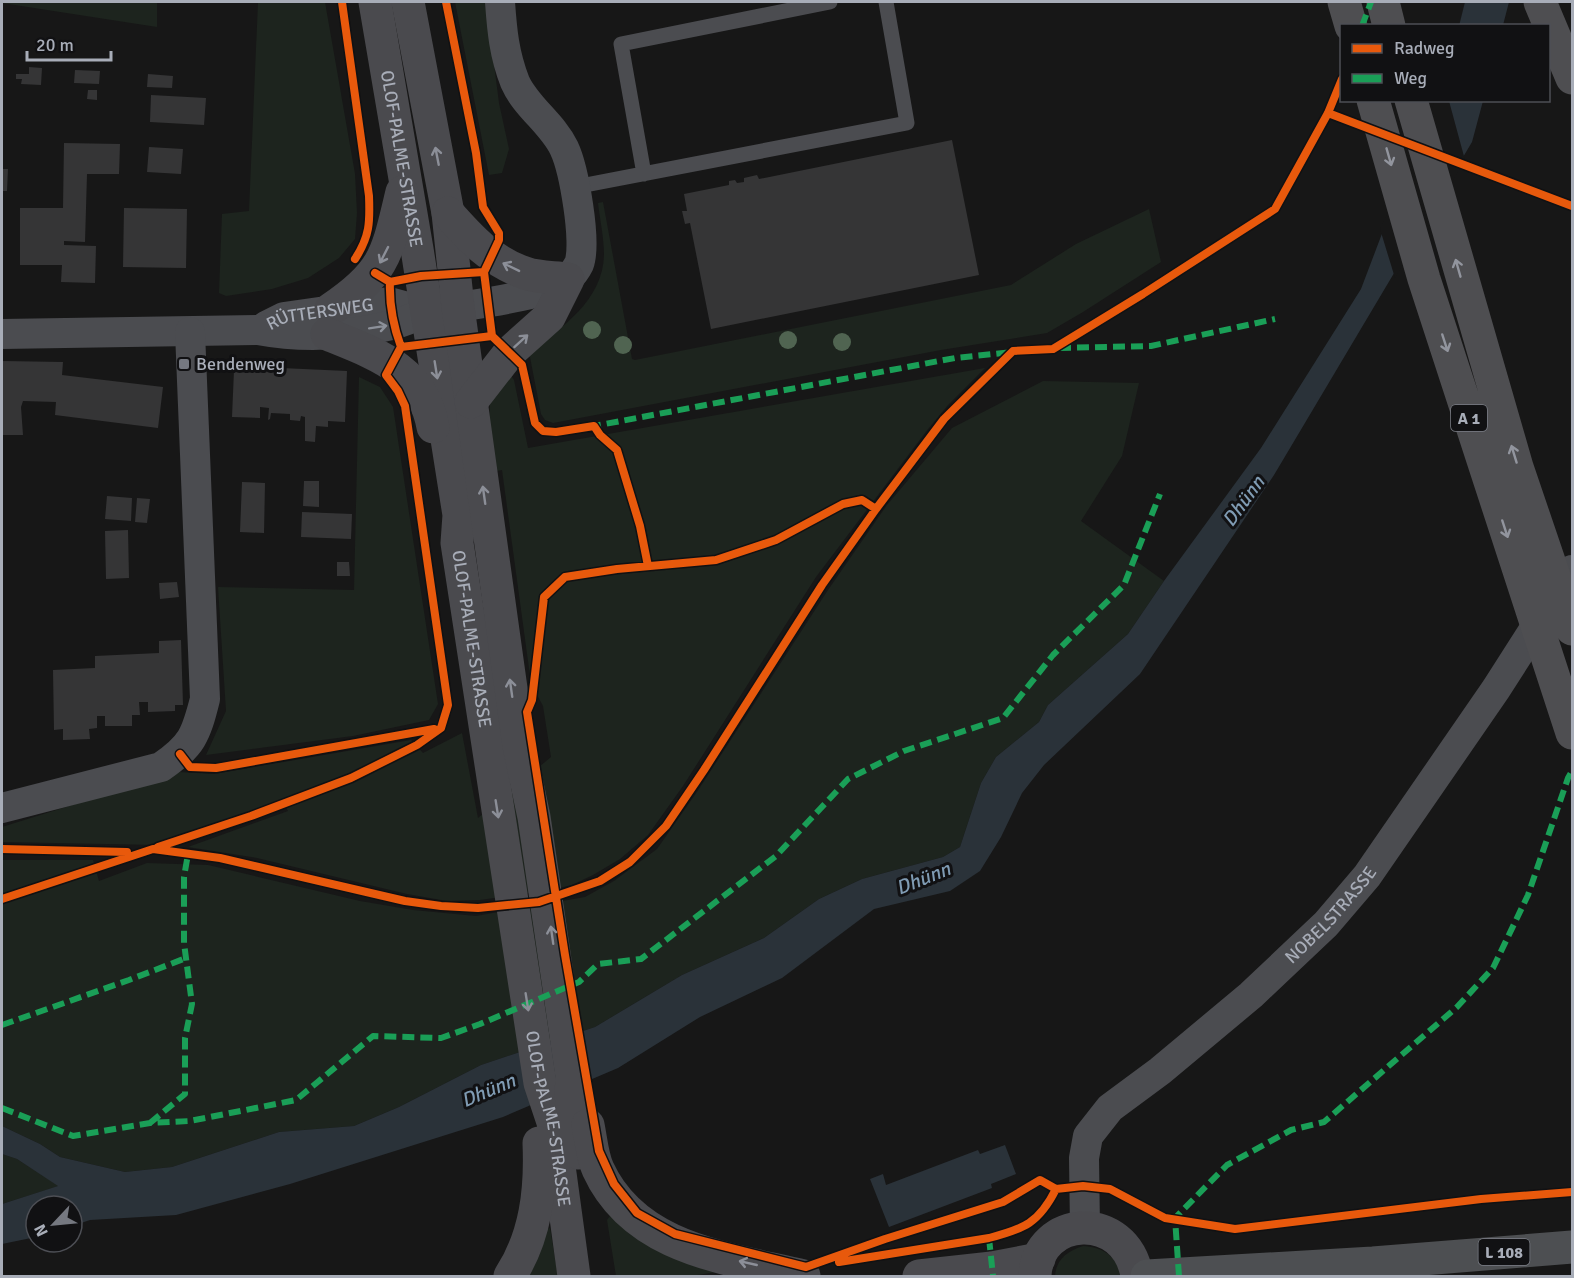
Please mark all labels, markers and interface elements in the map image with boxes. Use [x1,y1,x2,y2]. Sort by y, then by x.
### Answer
scale bar [27,24,111,62]
legend [1340,24,1550,102]
text: 20 m [36,34,74,56]
text: Radweg [1394,37,1455,59]
text: Weg [1394,67,1427,89]
street label: OLOF-PALME-STRASSE [376,69,428,249]
one-way arrow [431,146,442,166]
one-way arrow [1384,147,1395,166]
one-way arrow [378,246,390,264]
one-way arrow [1452,259,1463,278]
one-way arrow [503,260,521,272]
street label: RÜTTERSWEG [263,293,375,335]
one-way arrow [368,322,387,333]
one-way arrow [514,334,529,348]
one-way arrow [1440,334,1451,352]
place label: Bendenweg [196,353,285,375]
marker: Bendenweg [177,357,191,371]
one-way arrow [431,360,442,380]
road number: A 1 [1451,405,1487,431]
one-way arrow [1508,445,1519,464]
water label: Dhünn [1217,470,1271,532]
one-way arrow [478,486,489,505]
one-way arrow [1500,519,1511,538]
street label: OLOF-PALME-STRASSE [447,549,496,729]
one-way arrow [505,679,516,698]
one-way arrow [492,799,503,818]
water label: Dhünn [892,856,955,901]
street label: NOBELSTRASSE [1280,862,1381,968]
one-way arrow [546,926,557,945]
one-way arrow [522,991,533,1011]
street label: OLOF-PALME-STRASSE [521,1029,575,1208]
water label: Dhünn [457,1067,520,1113]
north arrow [24,1194,84,1254]
text: N [30,1221,53,1240]
road number: L 108 [1478,1239,1530,1265]
one-way arrow [738,1257,758,1268]

